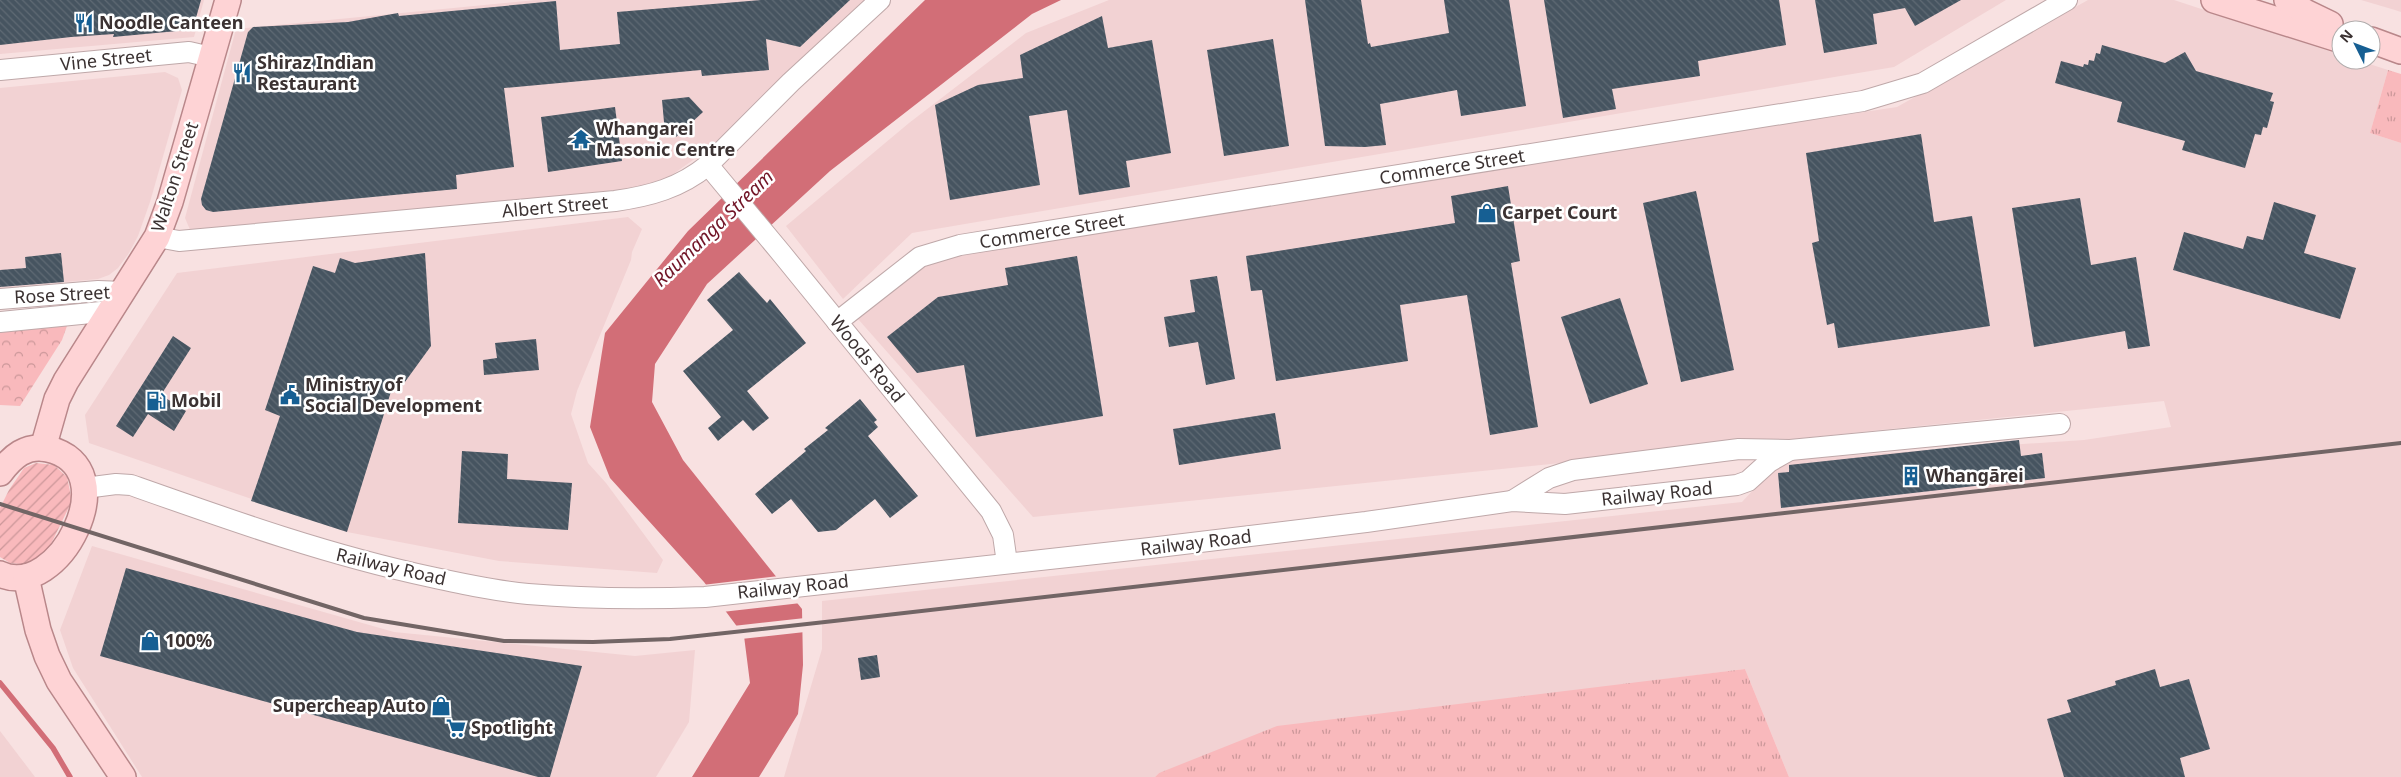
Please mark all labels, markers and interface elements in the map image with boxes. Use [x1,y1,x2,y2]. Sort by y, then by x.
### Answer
place label: Noodle Canteen [99,10,243,34]
restaurant icon: Noodle Canteen [73,12,95,34]
north arrow [2331,20,2381,70]
text: N [2335,25,2357,47]
street label: Vine Street [59,42,153,76]
place label: Shiraz Indian Restaurant [257,50,374,95]
restaurant icon: Shiraz Indian Restaurant [231,62,253,84]
place label: Whangarei Masonic Centre [596,116,735,161]
street label: Walton Street [145,118,203,235]
temple icon: Whangarei Masonic Centre [570,128,592,150]
street label: Commerce Street [1377,143,1527,189]
water label: Raumanga Stream [647,164,779,292]
street label: Albert Street [501,189,609,223]
place label: Carpet Court [1502,200,1618,224]
shop icon: Carpet Court [1476,202,1498,224]
street label: Commerce Street [977,207,1127,253]
street label: Rose Street [13,279,111,308]
street label: Woods Road [825,310,910,407]
place label: Ministry of Social Development [305,372,482,417]
public building icon: Ministry of Social Development [279,384,301,406]
place label: Mobil [171,388,221,412]
fuel station icon: Mobil [145,390,167,412]
place label: Whangārei [1926,463,2024,487]
building icon: Whangārei [1900,465,1922,487]
street label: Railway Road [1600,475,1714,511]
street label: Railway Road [1139,523,1253,561]
street label: Railway Road [334,542,448,590]
street label: Railway Road [736,568,850,604]
place label: 100% [165,628,212,652]
shop icon: 100% [139,630,161,652]
place label: Supercheap Auto [273,693,426,717]
shop icon: Supercheap Auto [430,695,452,717]
place label: Spotlight [471,715,553,739]
supermarket icon: Spotlight [445,717,467,739]

